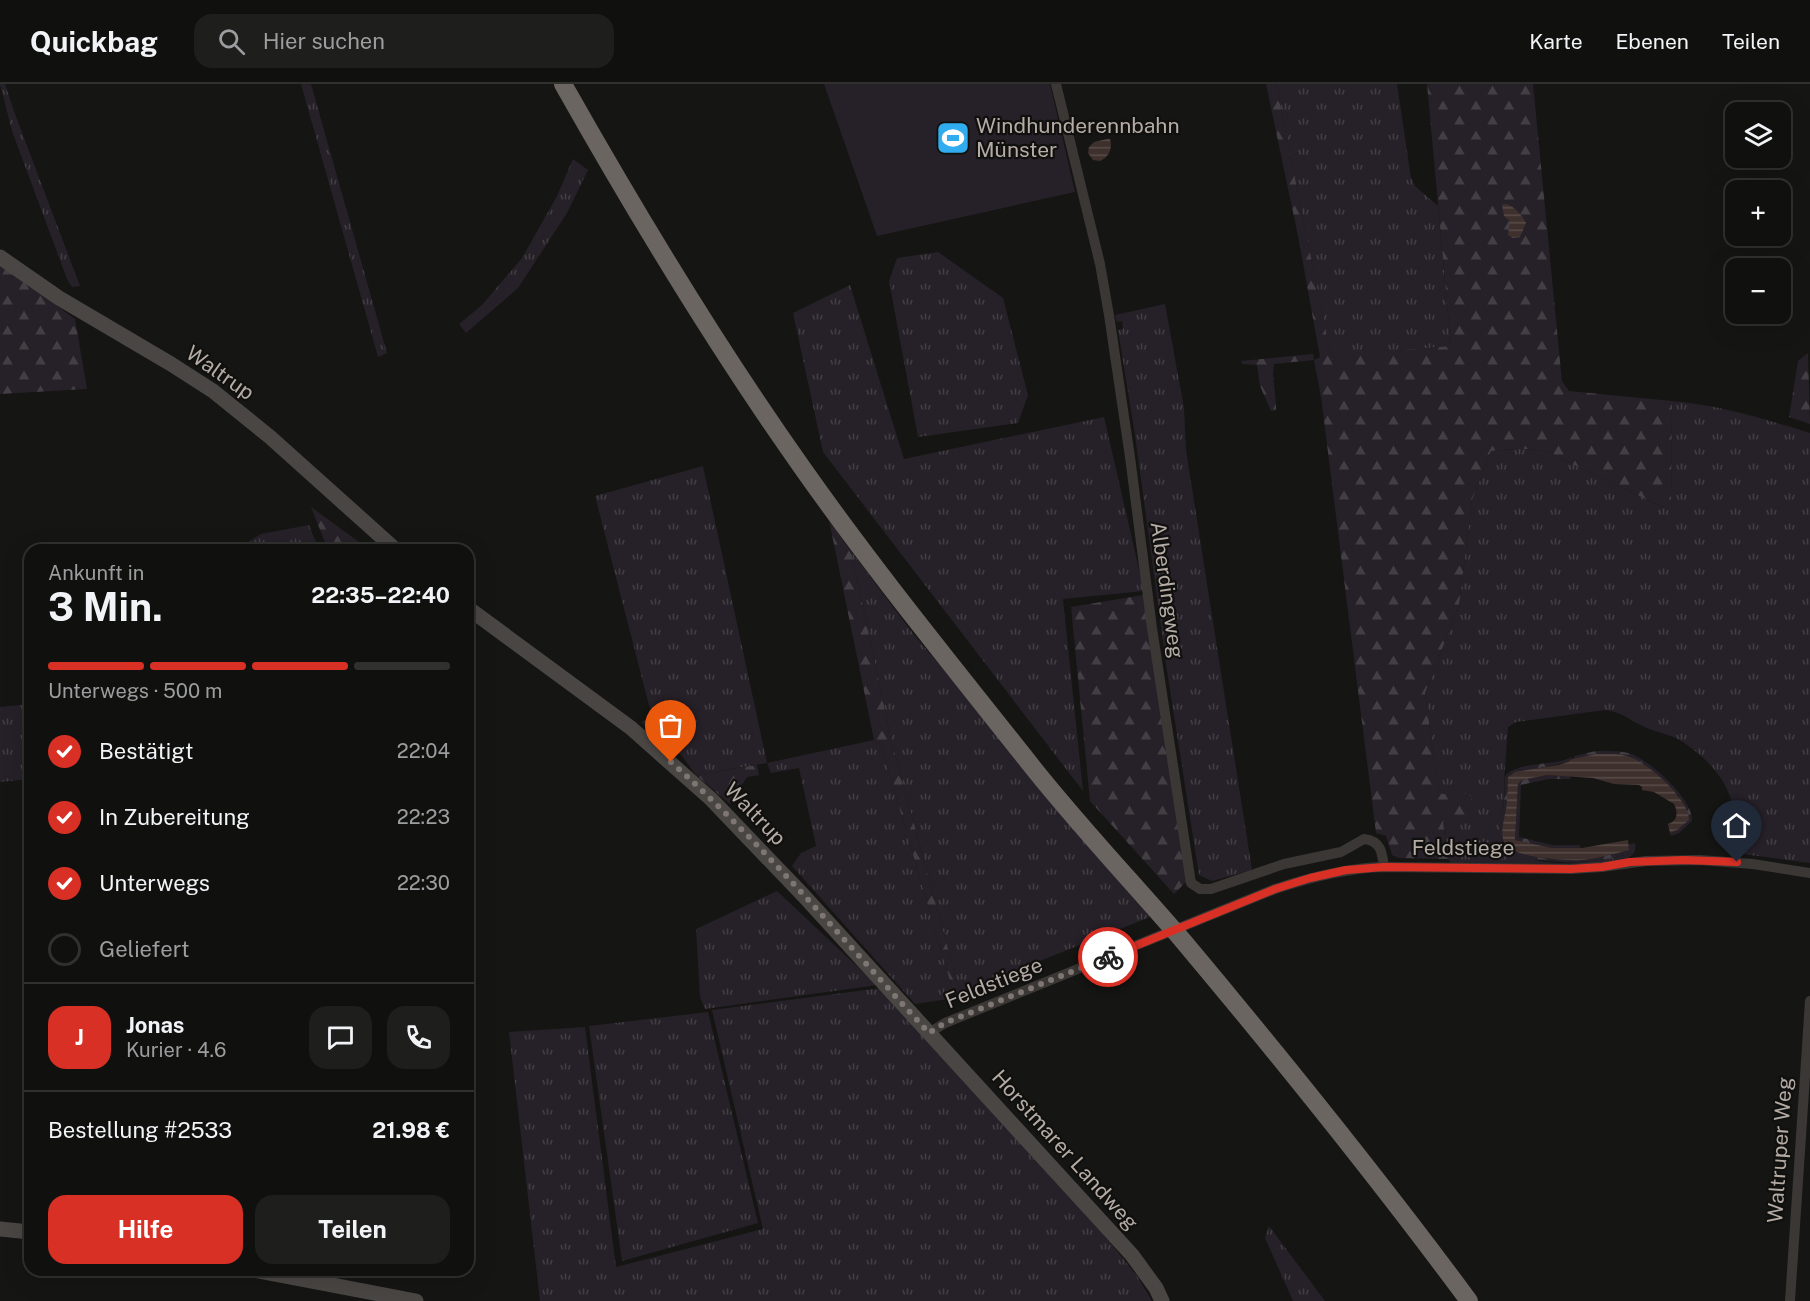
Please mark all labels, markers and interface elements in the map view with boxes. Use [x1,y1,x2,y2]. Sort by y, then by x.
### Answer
search box [194,14,614,68]
text: Quickbag [30,25,158,58]
icon: search [215,25,248,58]
text: Hier suchen [263,28,385,54]
text: Karte [1529,29,1583,54]
text: Ebenen [1616,29,1689,54]
text: Teilen [1722,29,1780,54]
map controls [1725,102,1791,324]
button: layers [1725,102,1791,168]
place label: Windhunderennbahn Münster [976,113,1180,162]
sports icon: Windhunderennbahn Münster [935,120,971,156]
button: + [1725,180,1791,246]
button: − [1725,258,1791,324]
street label: Waltrup [181,340,259,405]
street label: Alberdingweg [1146,520,1189,660]
text: Ankunft in [48,561,144,585]
text: 22:35–22:40 [311,582,450,608]
text: 3 Min. [48,584,163,630]
text: Unterwegs · 500 m [48,679,222,703]
pin [645,700,696,762]
icon: bag [654,709,687,742]
icon: check [48,735,81,768]
text: Bestätigt [99,738,194,764]
text: 22:04 [397,739,450,763]
street label: Waltrup [719,777,791,850]
pin [1711,800,1762,862]
icon: check [48,801,81,834]
text: In Zubereitung [99,804,250,830]
text: 22:23 [397,805,450,829]
icon: home [1720,809,1753,842]
street label: Feldstiege [1412,835,1514,860]
icon: check [48,867,81,900]
text: Unterwegs [99,870,210,896]
text: 22:30 [397,871,450,895]
courier [1078,927,1138,987]
text: Geliefert [99,936,189,962]
icon: bike [1092,941,1125,974]
street label: Feldstiege [942,952,1046,1013]
button: chat [309,1006,372,1069]
button: phone [387,1006,450,1069]
text: Jonas [126,1012,184,1038]
text: J [75,1024,84,1050]
text: Kurier · 4.6 [126,1038,226,1062]
street label: Horstmarer Landweg [987,1065,1144,1235]
street label: Waltruper Weg [1762,1076,1797,1224]
text: Bestellung #2533 [48,1117,232,1143]
text: 21.98 € [372,1117,450,1143]
button: Hilfe [48,1195,243,1264]
button: Teilen [255,1195,450,1264]

